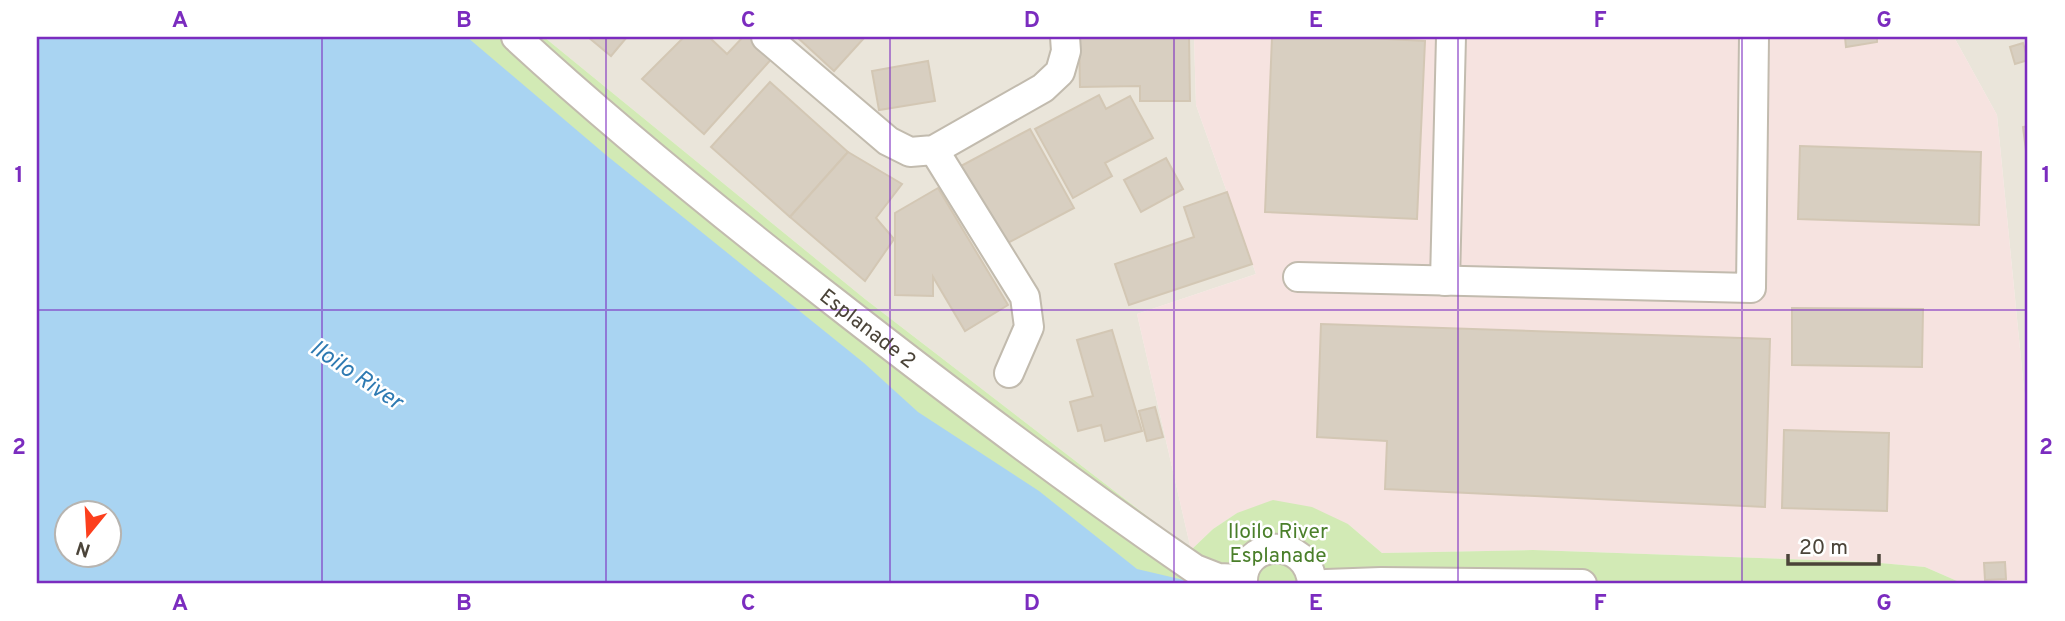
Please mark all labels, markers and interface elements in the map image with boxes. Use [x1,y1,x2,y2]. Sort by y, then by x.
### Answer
text: A [172,7,188,36]
text: B [456,7,472,36]
text: C [741,7,755,36]
text: D [1024,7,1040,36]
text: E [1309,7,1323,36]
text: F [1593,7,1607,36]
text: G [1876,7,1892,36]
text: 1 [14,162,24,191]
text: 1 [2041,162,2051,191]
street label: Esplanade 2 [813,283,921,375]
water label: Iloilo River [304,335,409,419]
text: 2 [12,434,26,463]
text: 2 [2039,434,2053,463]
north arrow [52,498,122,568]
park label: Iloilo River Esplanade [1228,519,1328,570]
scale bar [1788,523,1880,567]
text: N [73,535,94,562]
text: 20 m [1799,535,1848,562]
text: A [172,590,188,619]
text: B [456,590,472,619]
text: C [741,590,755,619]
text: D [1024,590,1040,619]
text: E [1309,590,1323,619]
text: F [1593,590,1607,619]
text: G [1876,590,1892,619]

